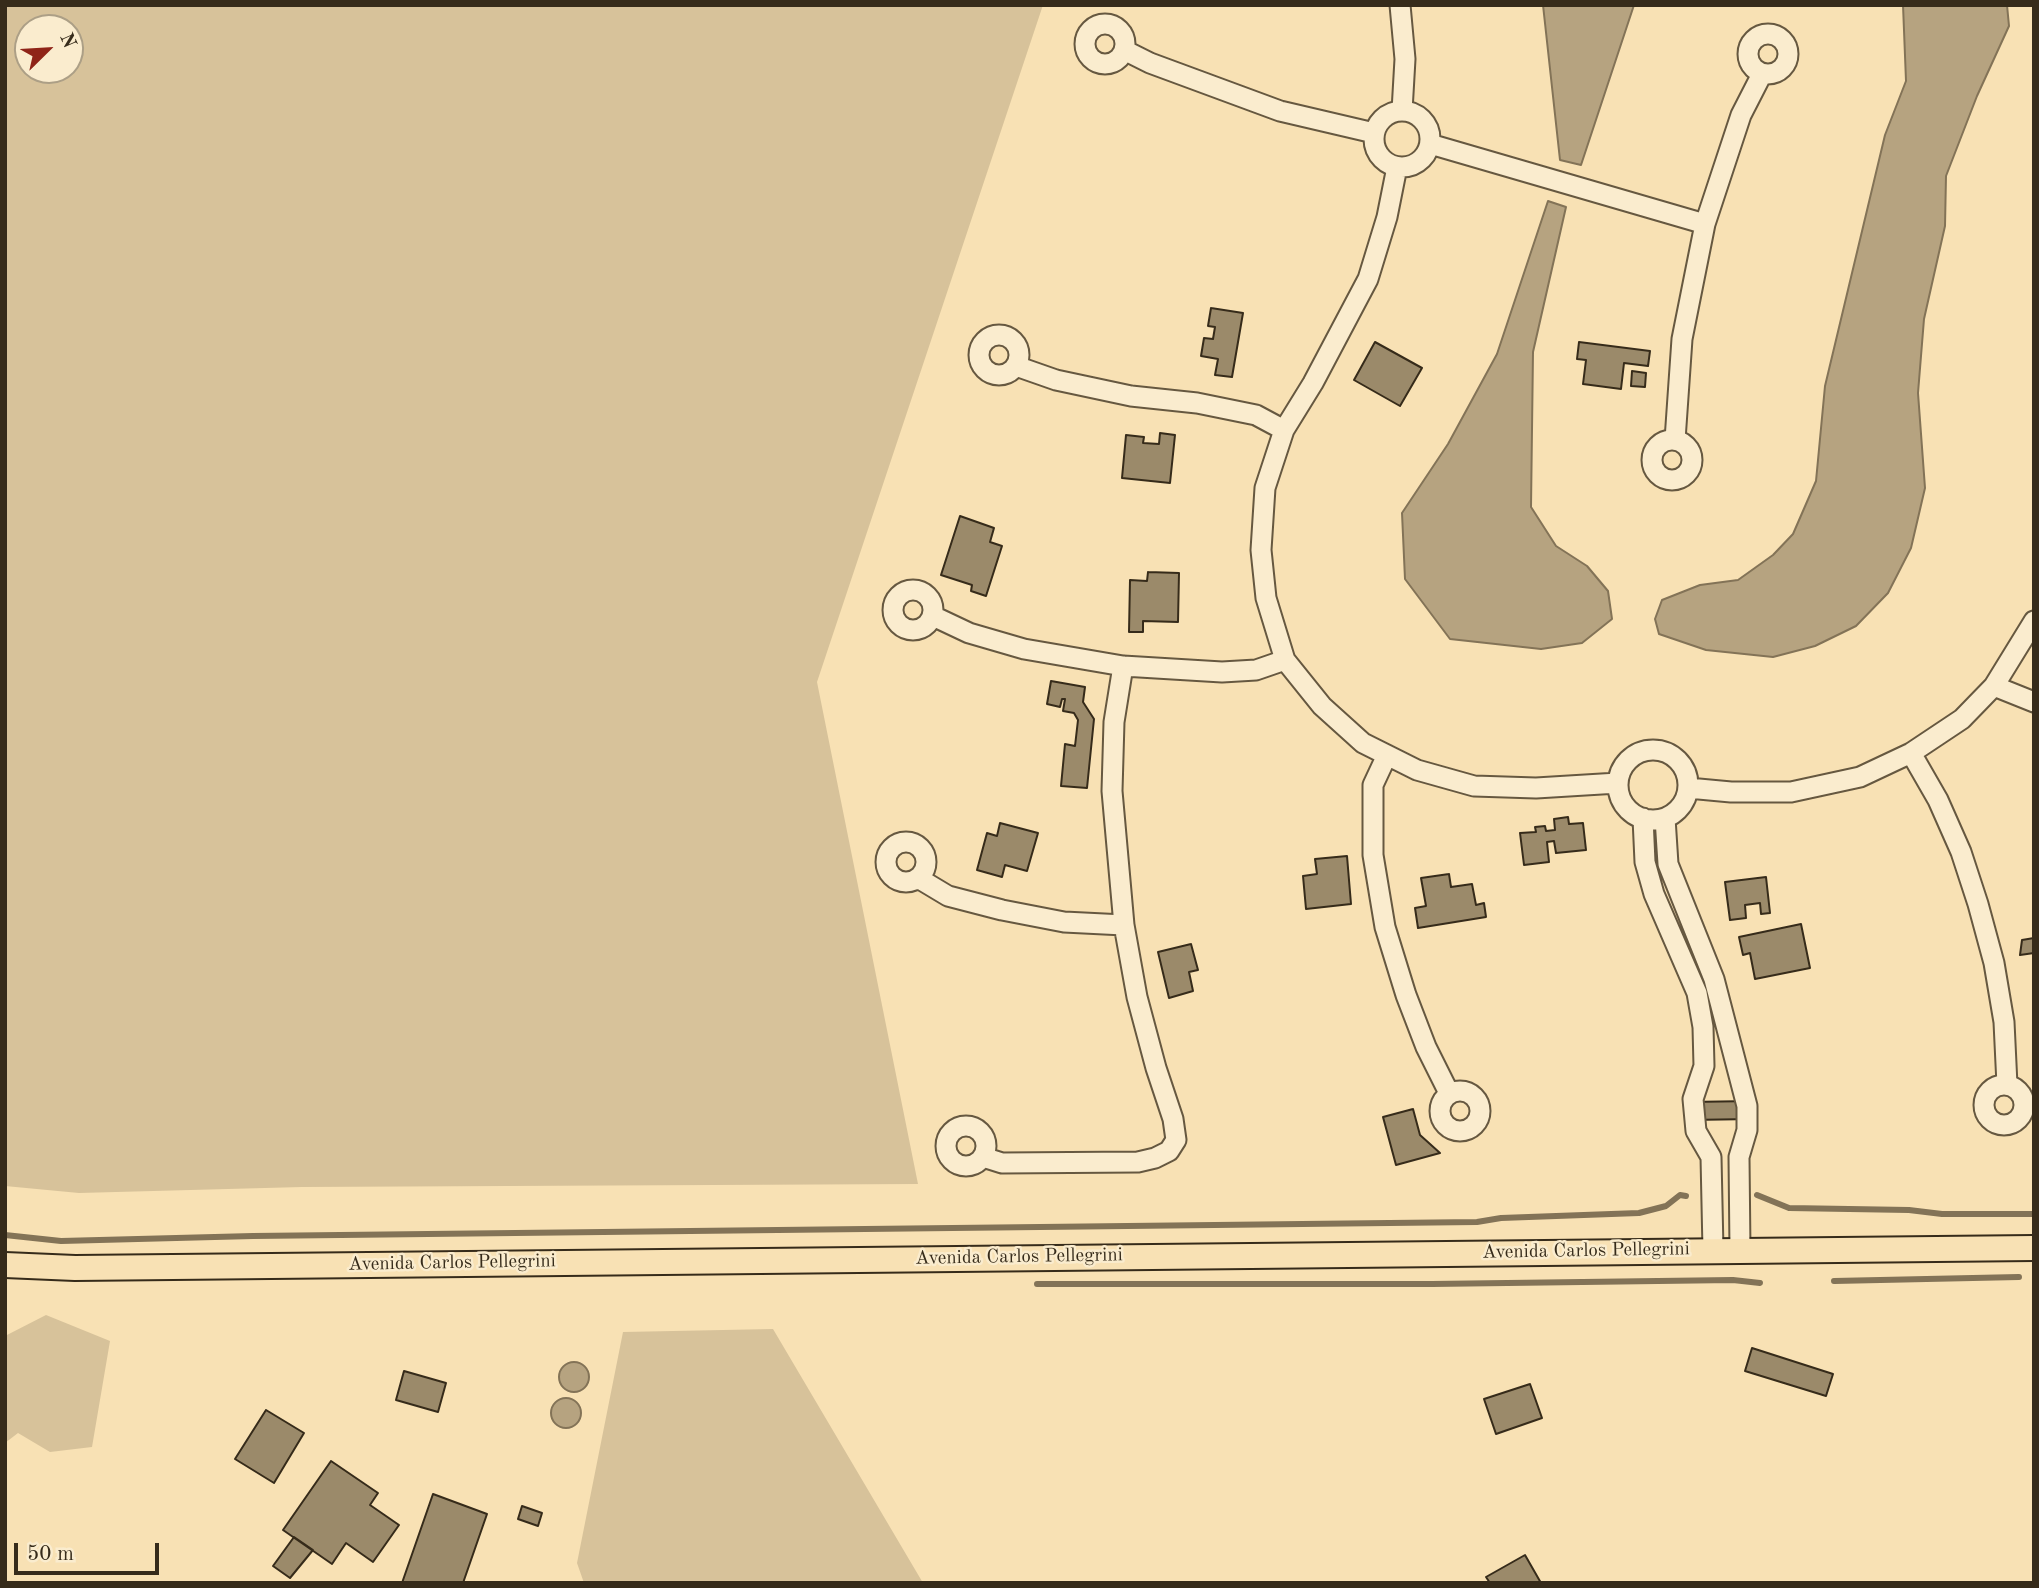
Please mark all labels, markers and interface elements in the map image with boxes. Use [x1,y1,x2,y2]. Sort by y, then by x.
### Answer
north arrow [14,14,84,84]
text: N [55,31,78,52]
street label: Avenida Carlos Pellegrini [1482,1238,1690,1264]
street label: Avenida Carlos Pellegrini [915,1244,1123,1270]
street label: Avenida Carlos Pellegrini [348,1250,556,1276]
scale bar [18,1528,163,1572]
text: 50 m [27,1544,74,1565]

